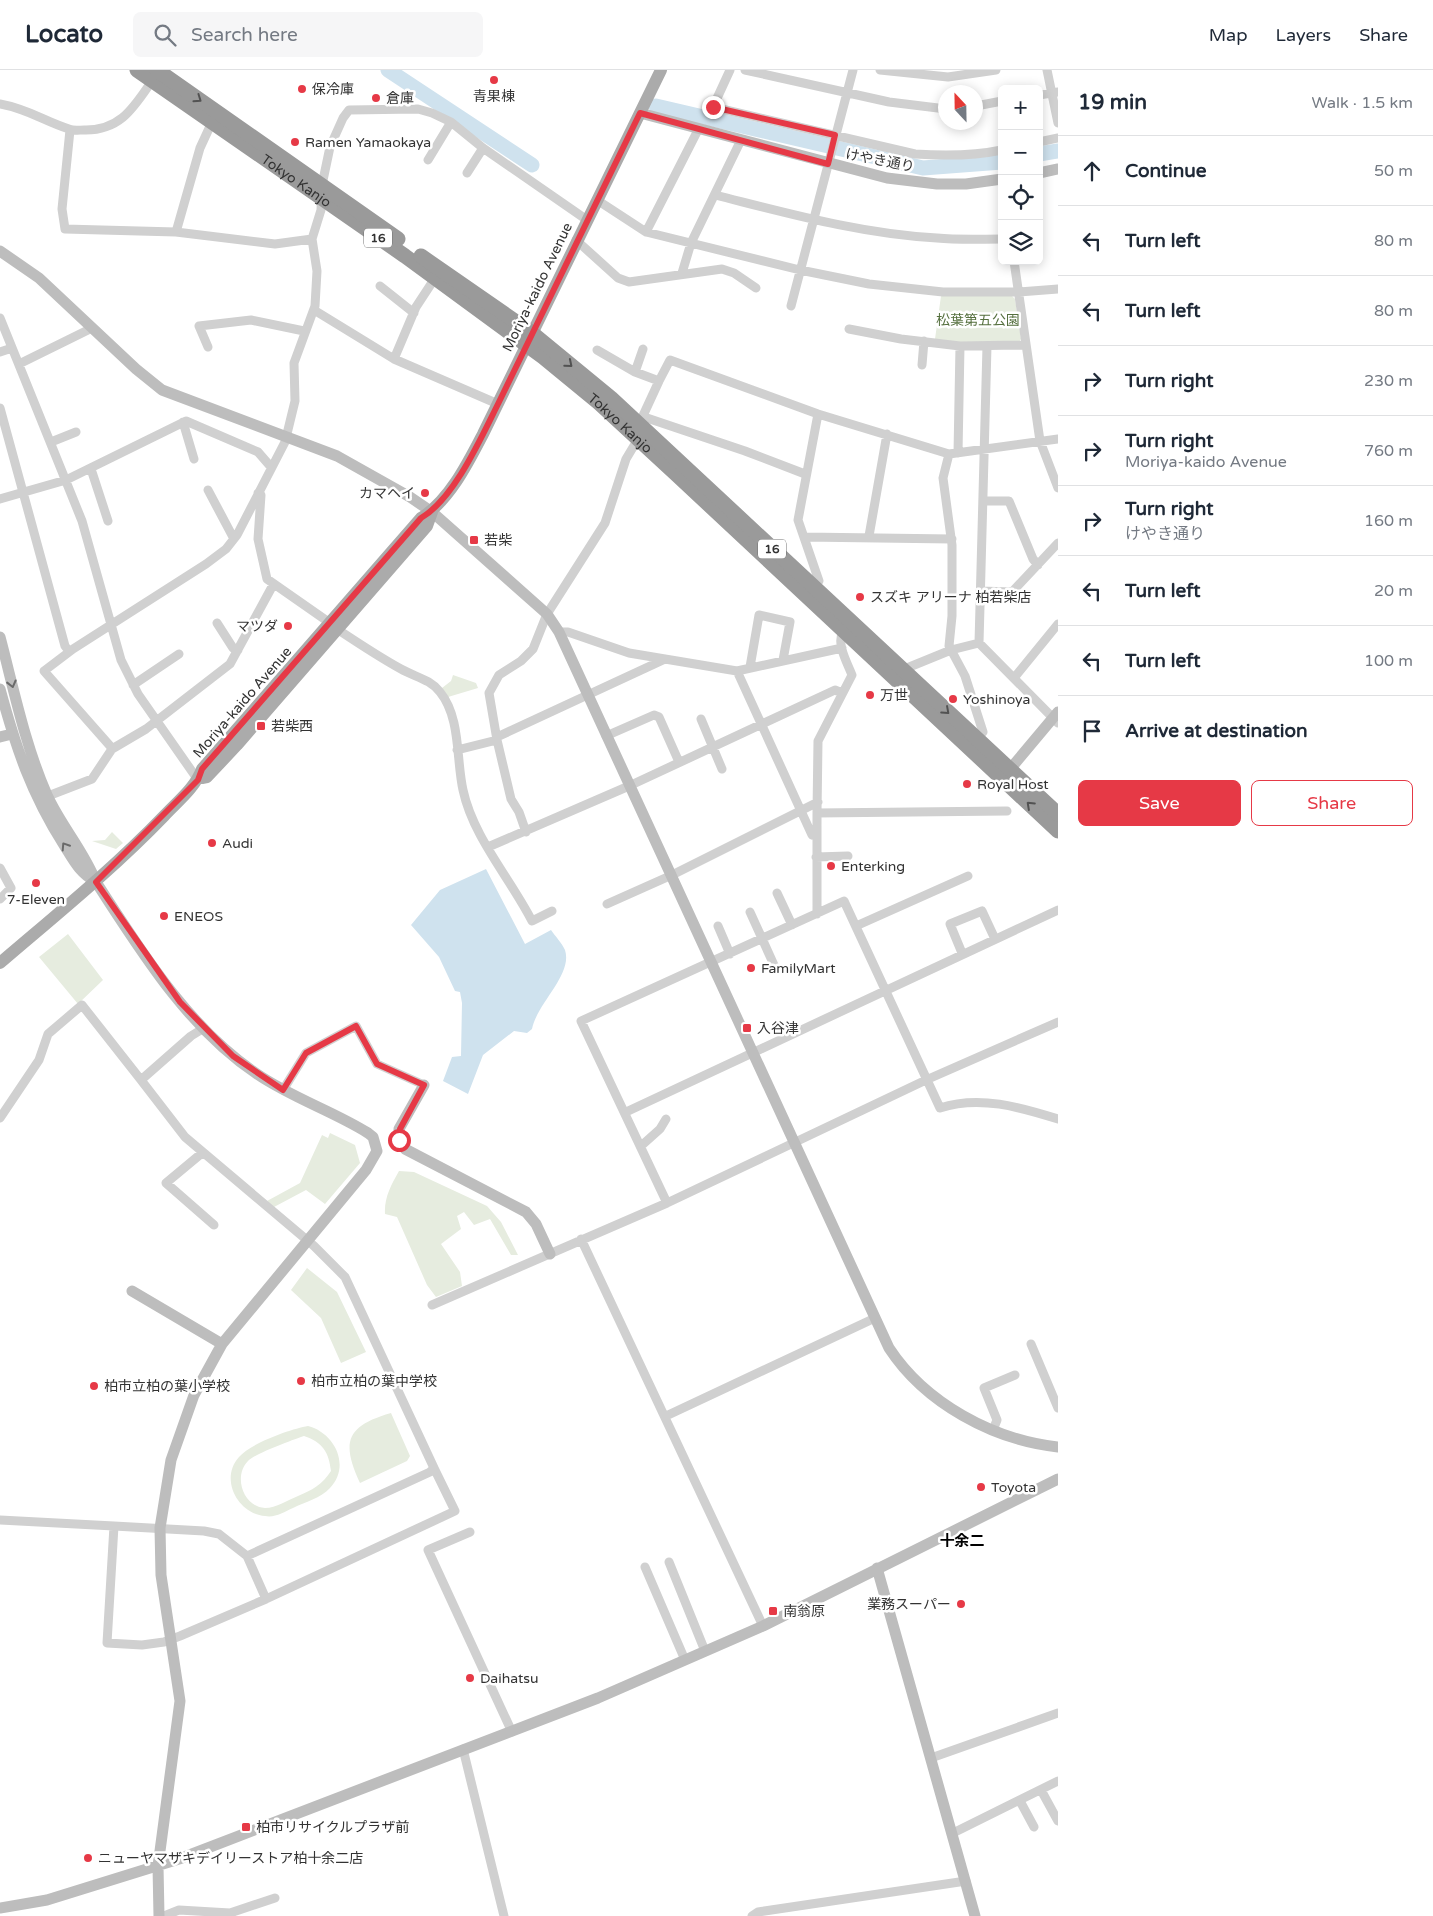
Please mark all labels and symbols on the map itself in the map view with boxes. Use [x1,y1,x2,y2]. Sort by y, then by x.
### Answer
marker: 青果棟 [488,74,500,86]
place label: 保冷庫 [312,81,354,98]
marker: 保冷庫 [296,83,308,95]
north arrow [938,85,983,130]
place label: 青果棟 [473,88,515,105]
place label: 倉庫 [386,90,414,107]
marker: 倉庫 [370,92,382,104]
one-way arrow [193,93,202,102]
route end [702,96,725,119]
place label: Ramen Yamaokaya [305,134,431,151]
marker: Ramen Yamaokaya [289,136,301,148]
street label: けやき通り [844,145,916,176]
street label: Tokyo Kanjo [258,151,334,211]
street label: Moriya-kaido Avenue [499,220,576,355]
road number: 16 [364,228,392,248]
park label: 松葉第五公園 [936,312,1020,329]
one-way arrow [564,358,573,367]
street label: Tokyo Kanjo [585,390,656,457]
place label: カマヘイ [359,485,415,502]
marker: カマヘイ [419,487,431,499]
place label: 若柴 [484,532,512,549]
marker: 若柴 [468,534,480,546]
road number: 16 [758,539,786,558]
place label: スズキ アリーナ 柏若柴店 [870,589,1031,606]
marker: スズキ アリーナ 柏若柴店 [854,591,866,603]
place label: マツダ [236,618,278,635]
marker: マツダ [282,620,294,632]
street label: Moriya-kaido Avenue [190,643,295,761]
one-way arrow [7,680,17,688]
place label: 万世 [880,687,908,704]
marker: 万世 [864,689,876,701]
place label: Yoshinoya [963,691,1030,708]
marker: Yoshinoya [947,693,959,705]
one-way arrow [941,705,950,714]
place label: 若柴西 [271,718,313,735]
marker: 若柴西 [255,720,267,732]
place label: Royal Host [977,776,1049,793]
marker: Royal Host [961,778,973,790]
one-way arrow [1027,802,1036,811]
place label: Audi [222,835,253,852]
marker: Audi [206,837,218,849]
one-way arrow [61,843,71,852]
place label: Enterking [841,858,905,875]
marker: Enterking [825,860,837,872]
marker: 7-Eleven [30,877,42,889]
place label: 7-Eleven [7,891,65,908]
place label: ENEOS [174,908,223,925]
marker: ENEOS [158,910,170,922]
place label: FamilyMart [761,960,836,977]
marker: FamilyMart [745,962,757,974]
place label: 入谷津 [757,1020,799,1037]
marker: 入谷津 [741,1022,753,1034]
route start [388,1129,411,1152]
place label: 柏市立柏の葉中学校 [311,1373,437,1390]
marker: 柏市立柏の葉中学校 [295,1375,307,1387]
place label: 柏市立柏の葉小学校 [104,1378,230,1395]
marker: 柏市立柏の葉小学校 [88,1380,100,1392]
place label: Toyota [991,1479,1036,1496]
marker: Toyota [975,1481,987,1493]
district label: 十余二 [939,1532,985,1550]
place label: 業務スーパー [867,1596,951,1613]
marker: 業務スーパー [955,1598,967,1610]
place label: 南翁原 [783,1603,825,1620]
marker: 南翁原 [767,1605,779,1617]
place label: Daihatsu [480,1670,539,1687]
marker: Daihatsu [464,1672,476,1684]
place label: 柏市リサイクルプラザ前 [256,1819,409,1836]
marker: 柏市リサイクルプラザ前 [240,1821,252,1833]
place label: ニューヤマザキデイリーストア柏十余二店 [98,1850,363,1867]
marker: ニューヤマザキデイリーストア柏十余二店 [82,1852,94,1864]

